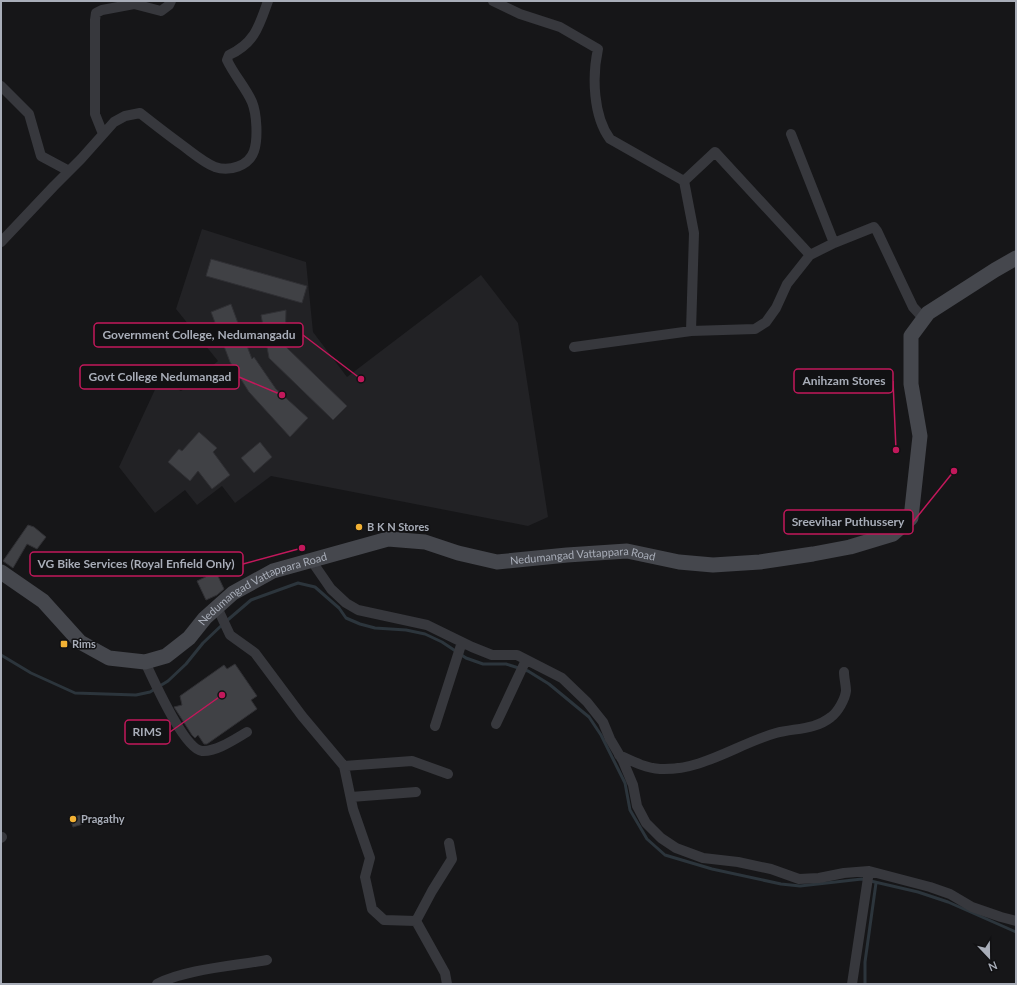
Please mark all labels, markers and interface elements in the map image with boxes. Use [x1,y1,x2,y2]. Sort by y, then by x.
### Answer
callout: Government College, Nedumangadu [94,323,303,347]
text: Government College, Nedumangadu [102,327,296,342]
callout: Govt College Nedumangad [80,365,239,389]
text: Govt College Nedumangad [89,369,232,384]
callout: Anihzam Stores [794,369,893,393]
text: Anihzam Stores [801,373,886,388]
callout: Sreevihar Puthussery [784,510,913,534]
text: Sreevihar Puthussery [792,514,905,529]
place label: B K N Stores [367,520,429,533]
marker: B K N Stores [354,522,364,532]
street label: Nedumangad Vattappara Road [509,544,657,567]
street label: Nedumangad Vattappara Road [195,549,328,628]
callout: VG Bike Services (Royal Enfield Only) [30,552,243,576]
text: VG Bike Services (Royal Enfield Only) [37,556,235,571]
place label: Rims [72,637,96,650]
marker: Rims [59,639,69,649]
callout: RIMS [125,720,170,744]
text: RIMS [132,724,162,739]
place label: Pragathy [81,812,125,825]
marker: Pragathy [68,814,78,824]
north arrow [969,937,1009,977]
text: N [987,959,999,974]

